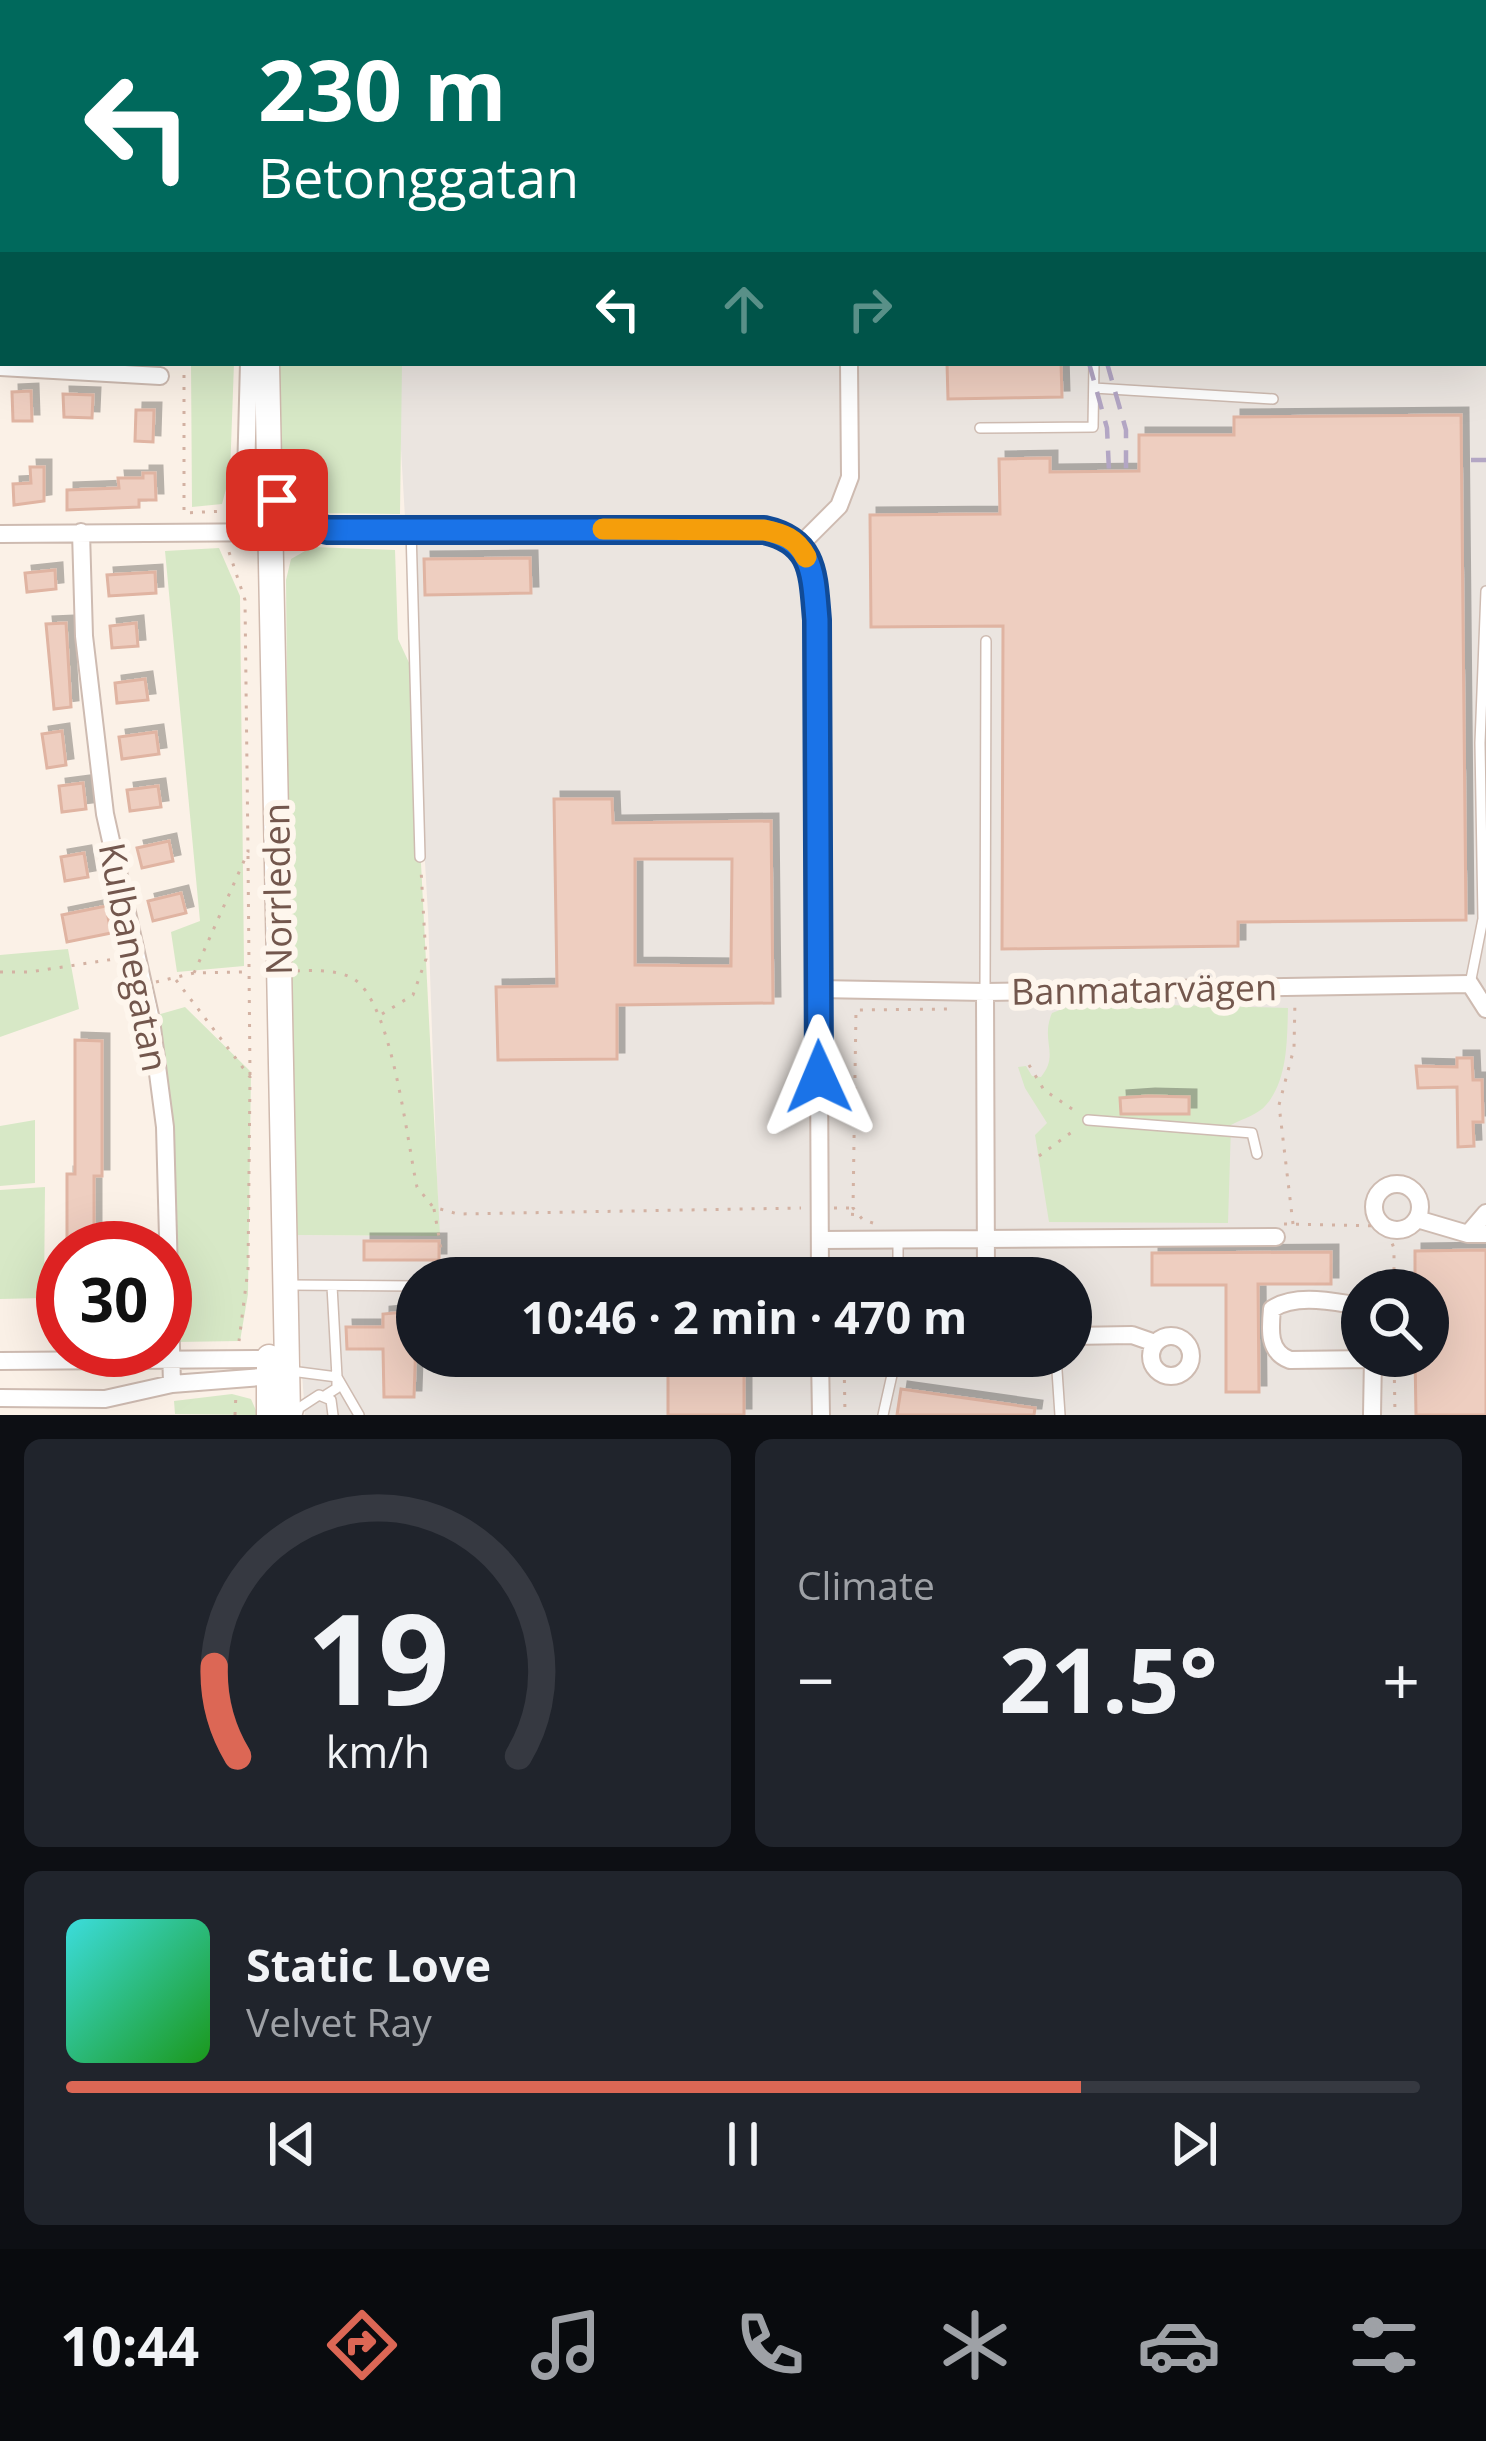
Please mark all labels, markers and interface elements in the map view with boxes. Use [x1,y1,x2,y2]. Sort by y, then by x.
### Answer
text: 230 m [258,31,506,146]
icon: left [60,48,216,204]
text: Betonggatan [258,140,579,214]
icon: left [585,276,651,342]
icon: ahead [711,276,777,342]
icon: right [837,276,903,342]
pin [226,449,328,551]
icon: arrive [244,467,310,533]
street label: Norrleden [251,803,303,975]
street label: Kulbanegatan [88,838,180,1076]
street label: Banmatarvägen [1011,962,1277,1016]
position arrow [756,1014,882,1140]
speed limit sign: 30 [36,1221,192,1377]
map controls [1341,1269,1449,1377]
button: search [1341,1269,1449,1377]
text: 10:46 · 2 min · 470 m [521,1286,967,1347]
text: Climate [797,1558,935,1611]
text: 19 [306,1572,449,1742]
text: 21.5° [999,1617,1218,1739]
text: − [797,1634,835,1724]
text: + [1382,1634,1420,1724]
text: km/h [325,1722,430,1781]
text: Static Love [246,1934,491,1995]
text: Velvet Ray [246,1995,432,2048]
icon: previous [259,2111,325,2177]
icon: pause [710,2111,776,2177]
icon: next [1161,2111,1227,2177]
icon: directions [320,2303,404,2387]
icon: music [524,2303,608,2387]
icon: phone [728,2303,812,2387]
icon: climate [933,2303,1017,2387]
icon: car [1137,2303,1221,2387]
icon: filters [1342,2303,1426,2387]
text: 10:44 [60,2308,199,2382]

